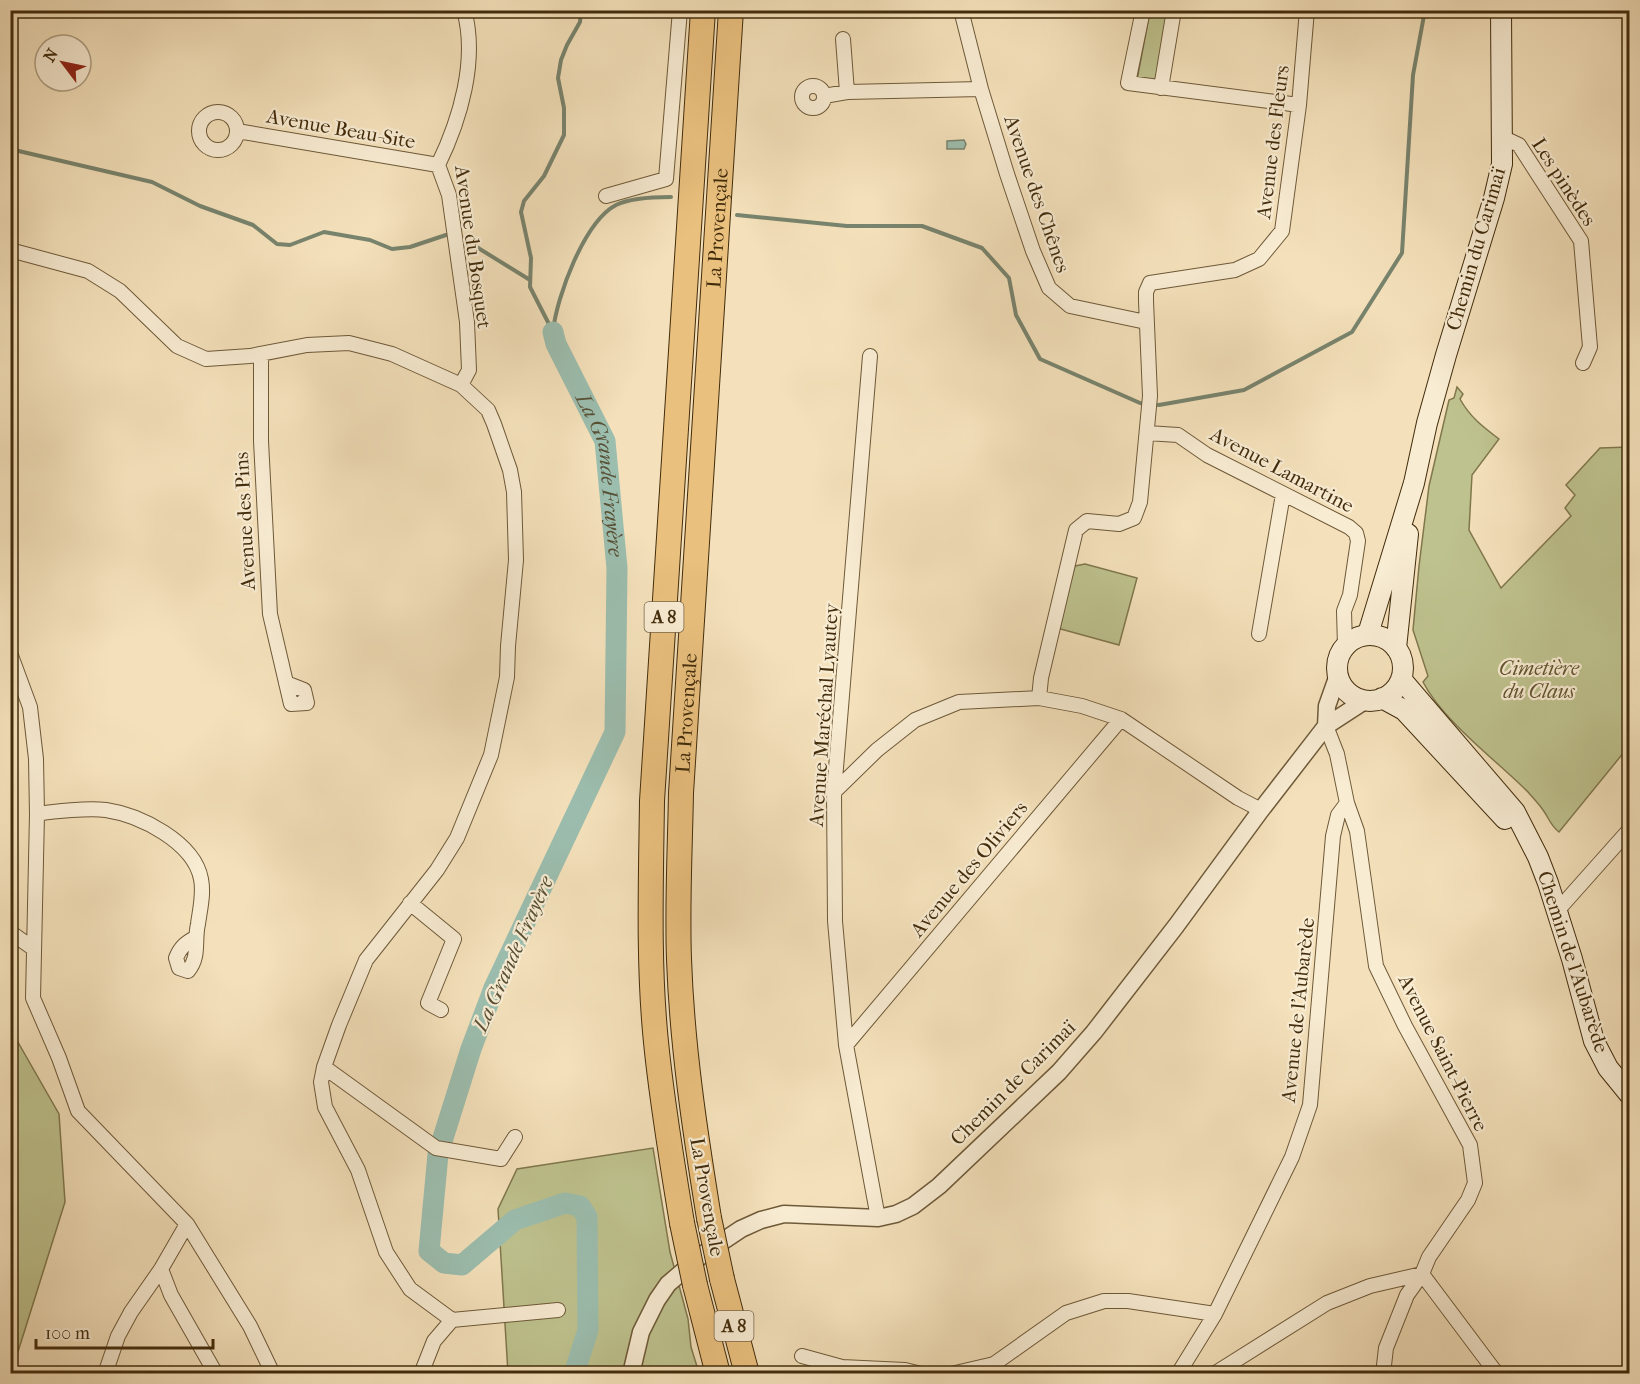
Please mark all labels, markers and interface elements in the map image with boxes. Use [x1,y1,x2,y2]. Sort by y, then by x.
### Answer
north arrow [33,33,93,93]
text: N [39,44,62,65]
street label: Avenue des Fleurs [1252,64,1294,221]
street label: Avenue Beau-Site [264,104,417,153]
street label: Avenue des Chênes [999,112,1075,276]
street label: Les pinèdes [1527,134,1601,230]
street label: Avenue du Bosquet [450,163,496,330]
street label: Chemin du Carimaï [1442,164,1511,333]
street label: La Provençale [702,167,732,289]
water label: La Grande Frayère [570,388,628,558]
street label: Avenue Lamartine [1205,422,1358,518]
street label: Avenue des Pins [230,451,260,592]
street label: Avenue Maréchal Lyautey [805,601,843,828]
road number: A 8 [644,602,684,632]
street label: La Provençale [671,652,701,774]
park label: Cimetière du Claus [1499,657,1580,703]
street label: Avenue des Oliviers [905,797,1032,942]
street label: Chemin de l'Aubarède [1533,868,1613,1056]
water label: La Grande Frayère [467,872,558,1037]
street label: Avenue de l'Aubarède [1277,916,1319,1105]
street label: Avenue Saint-Pierre [1393,970,1492,1135]
street label: Chemin de Carimaï [946,1015,1081,1150]
street label: La Provençale [685,1136,729,1258]
road number: A 8 [714,1311,754,1341]
scale bar [36,1312,213,1350]
text: 100 m [45,1323,90,1344]

